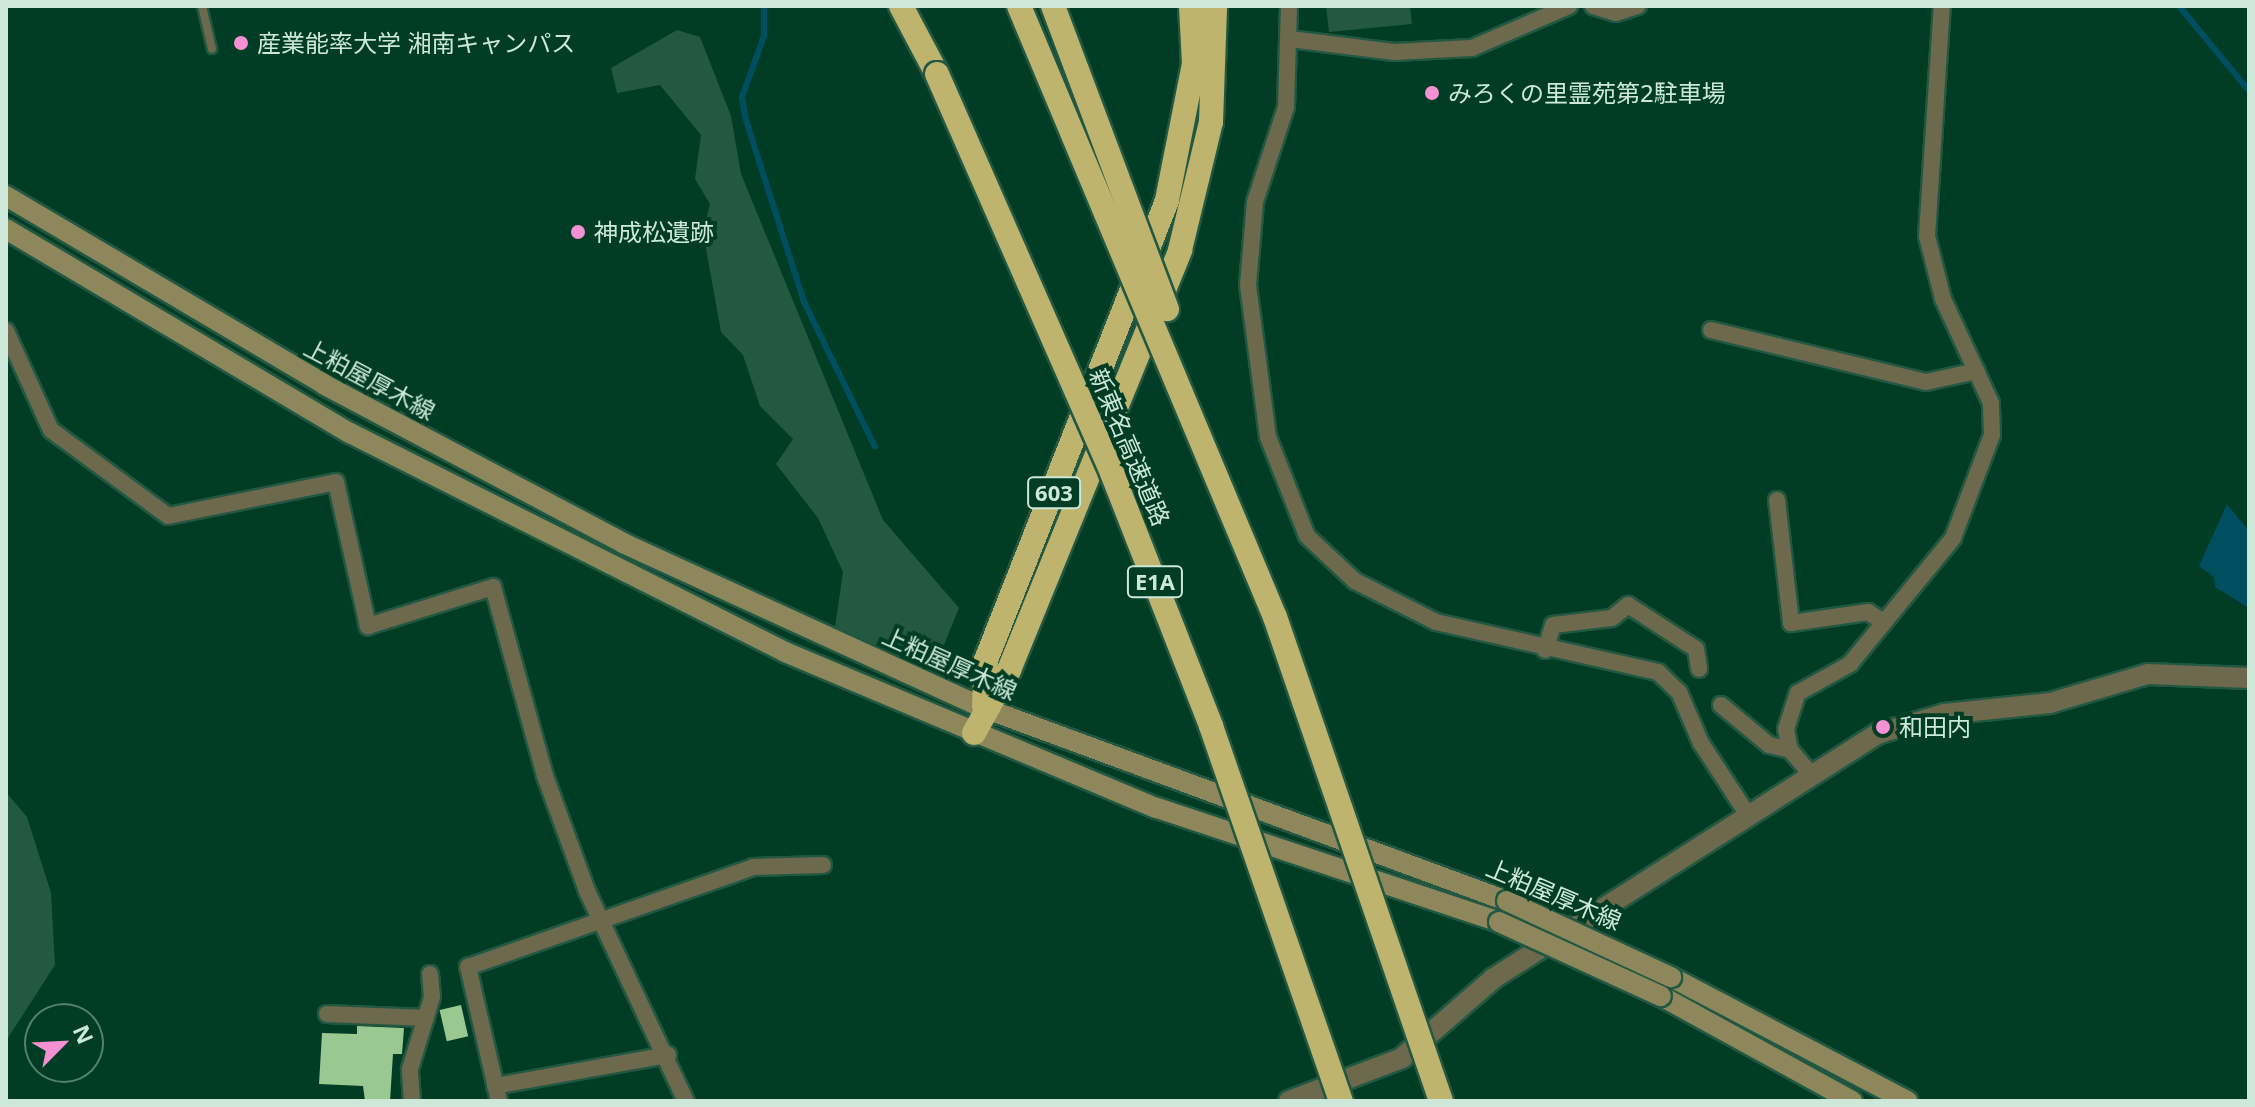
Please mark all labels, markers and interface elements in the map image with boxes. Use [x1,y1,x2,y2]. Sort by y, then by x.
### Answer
place label: 産業能率大学 湘南キャンパス [257,29,575,57]
marker: 産業能率大学 湘南キャンパス [232,34,250,52]
place label: みろくの里霊苑第2駐車場 [1448,79,1726,107]
marker: みろくの里霊苑第2駐車場 [1423,84,1441,102]
place label: 神成松遺跡 [594,218,714,246]
marker: 神成松遺跡 [569,223,587,241]
street label: 上粕屋厚木線 [300,332,440,426]
street label: 新東名高速道路 [1084,364,1176,530]
road number: 603 [1026,475,1082,511]
road number: E1A [1125,564,1185,600]
street label: 上粕屋厚木線 [878,621,1022,705]
place label: 和田内 [1899,713,1971,741]
marker: 和田内 [1874,718,1892,736]
street label: 上粕屋厚木線 [1482,853,1626,935]
north arrow [24,1003,104,1083]
text: N [67,1020,101,1048]

